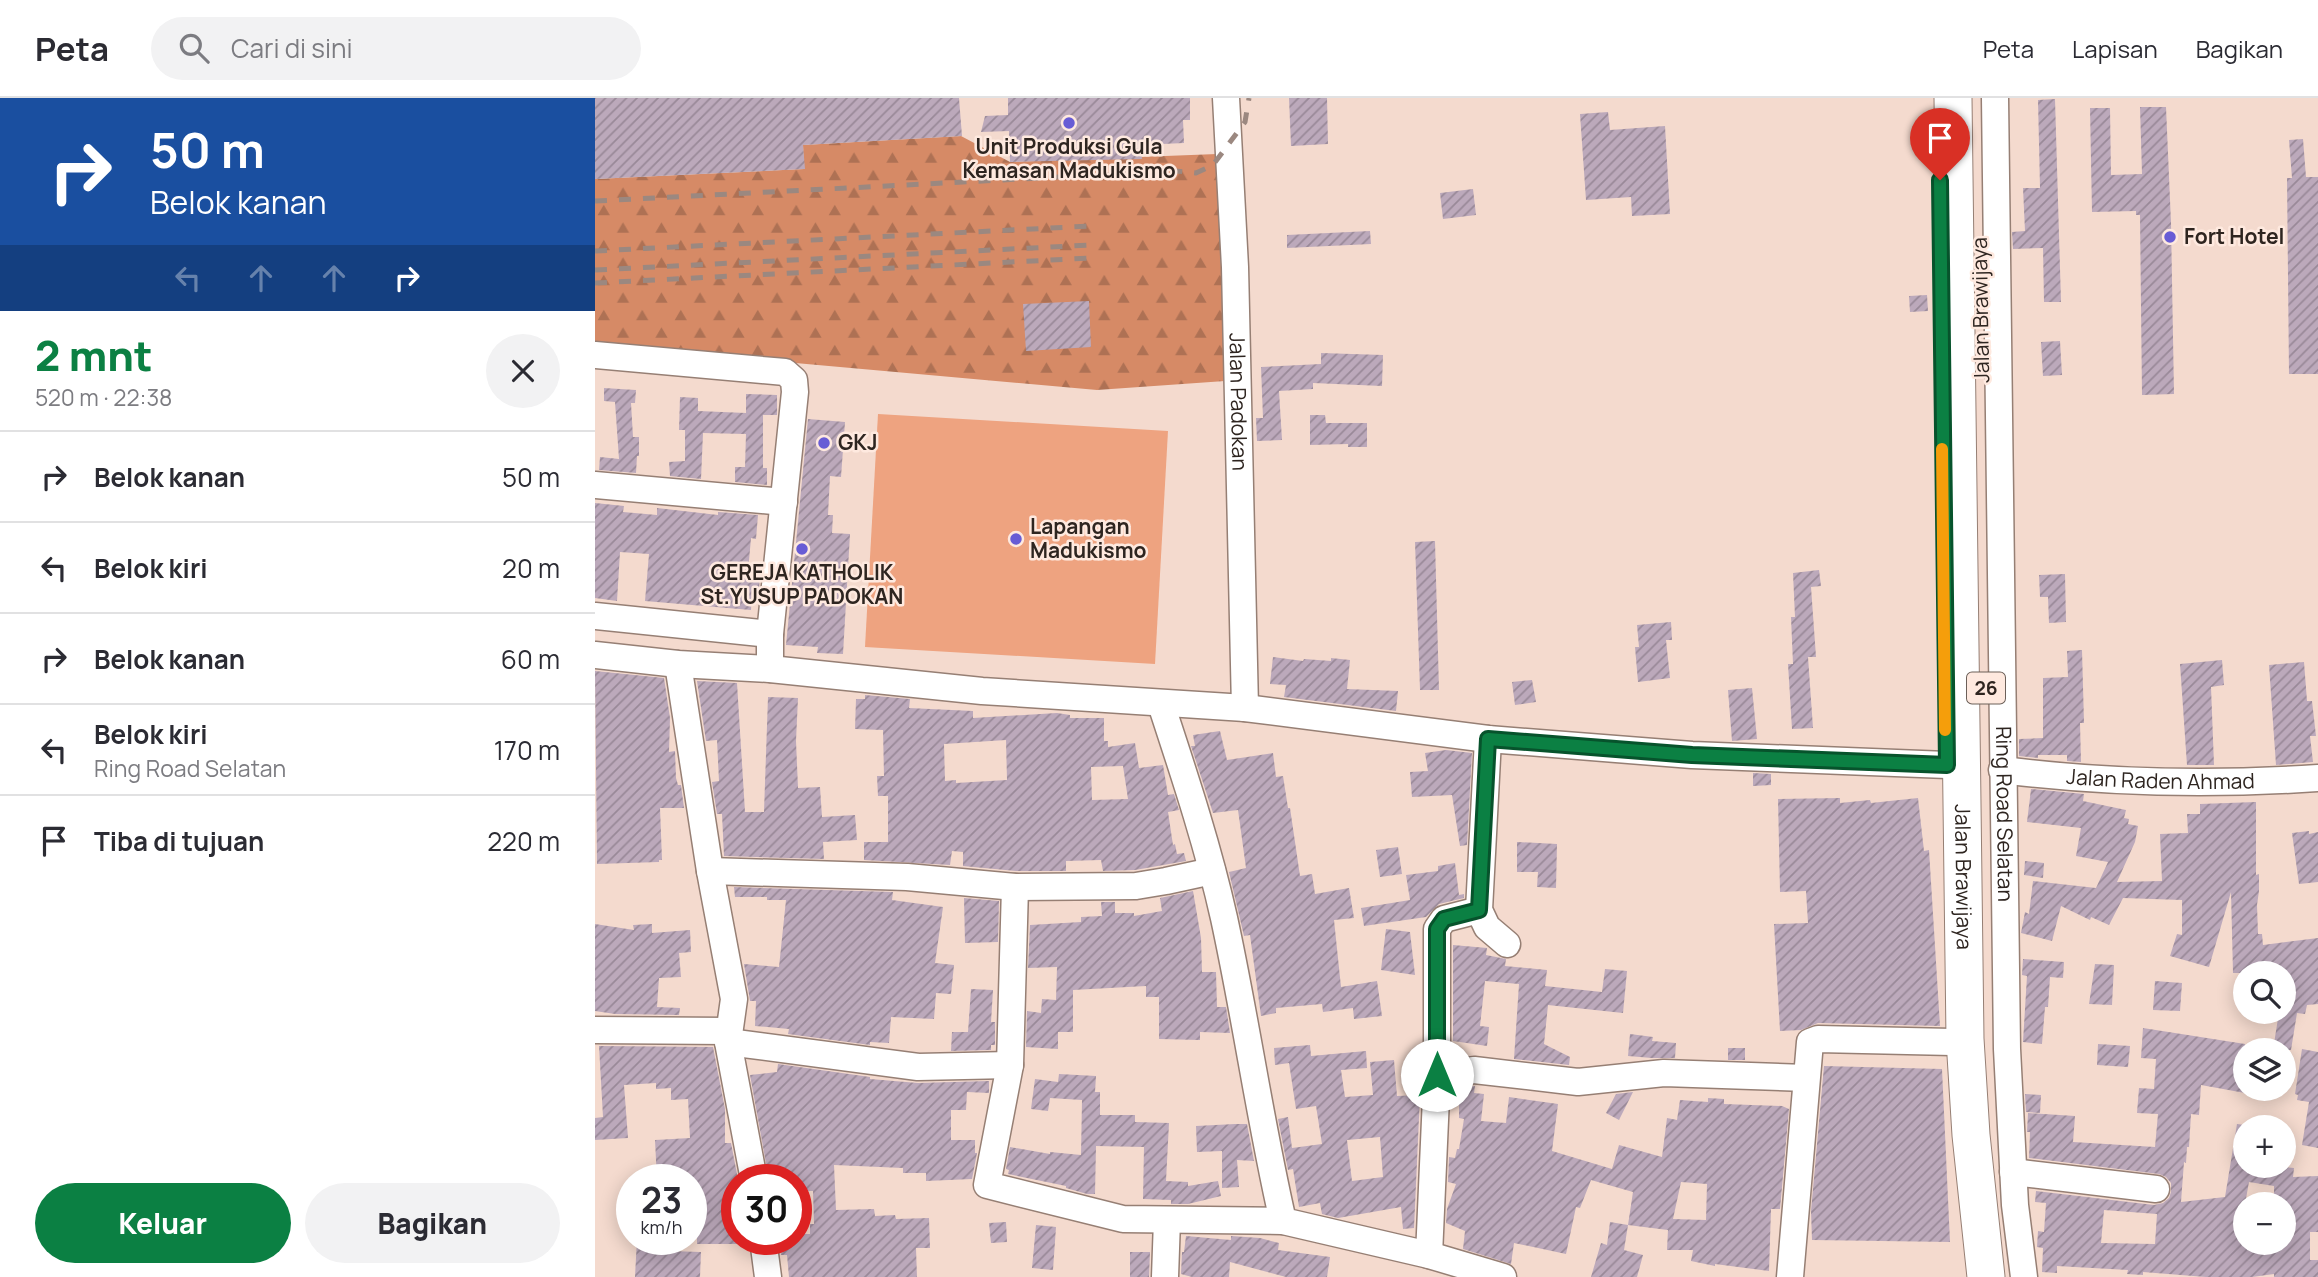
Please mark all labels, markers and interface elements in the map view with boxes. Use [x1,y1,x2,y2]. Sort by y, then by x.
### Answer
search box [151,17,641,80]
text: Peta [35,26,109,71]
icon: search [175,29,213,67]
text: Cari di sini [231,30,353,66]
text: Peta [1983,32,2034,65]
text: Lapisan [2072,32,2158,65]
text: Bagikan [2196,32,2283,65]
pin [1910,108,1970,180]
marker: Unit Produksi Gula Kemasan Madukismo [1061,115,1077,131]
text: 50 m [150,116,265,183]
icon: arrive [1921,119,1959,157]
icon: right [35,126,126,217]
place label: Unit Produksi Gula Kemasan Madukismo [962,132,1176,184]
text: Belok kanan [150,180,326,224]
place label: Fort Hotel [2184,222,2285,250]
marker: Fort Hotel [2162,229,2178,245]
street label: Jalan Brawijaya [1965,237,1995,383]
icon: left [169,259,207,297]
icon: ahead [242,259,280,297]
icon: ahead [315,259,353,297]
icon: right [388,259,426,297]
text: 2 mnt [35,326,153,384]
street label: Jalan Padokan [1223,332,1255,471]
button: close [486,334,560,408]
text: 520 m · 22:38 [35,381,172,413]
place label: GKJ [838,428,877,456]
marker: GKJ [816,435,832,451]
icon: right [35,458,73,496]
text: Belok kanan [94,459,245,495]
text: 50 m [502,459,560,495]
place label: Lapangan Madukismo [1030,512,1146,564]
marker: Lapangan Madukismo [1008,531,1024,547]
marker: GEREJA KATHOLIK St.YUSUP PADOKAN [794,541,810,557]
icon: left [35,549,73,587]
text: Belok kiri [94,550,208,586]
text: 20 m [502,550,560,586]
place label: GEREJA KATHOLIK St.YUSUP PADOKAN [701,558,903,610]
icon: right [35,640,73,678]
text: Belok kanan [94,641,245,677]
text: 60 m [501,641,560,677]
road number: 26 [1967,673,2005,704]
text: Belok kiri [94,716,208,752]
street label: Ring Road Selatan [1990,726,2020,902]
icon: left [35,731,73,769]
text: 170 m [494,732,560,768]
text: Ring Road Selatan [94,752,286,784]
street label: Jalan Raden Ahmad [2065,762,2255,795]
street label: Jalan Brawijaya [1949,804,1979,950]
icon: arrive [35,822,73,860]
text: Tiba di tujuan [94,823,264,859]
text: 220 m [487,823,560,859]
map controls [2233,961,2296,1255]
button: search [2233,961,2296,1024]
position arrow [1400,1038,1474,1112]
button: layers [2233,1038,2296,1101]
button: + [2233,1115,2296,1178]
speed limit sign: 30 [721,1164,812,1255]
text: 23 [641,1176,682,1224]
button: Keluar [35,1183,291,1263]
button: Bagikan [305,1183,560,1263]
button: − [2233,1192,2296,1255]
text: km/h [641,1215,682,1239]

